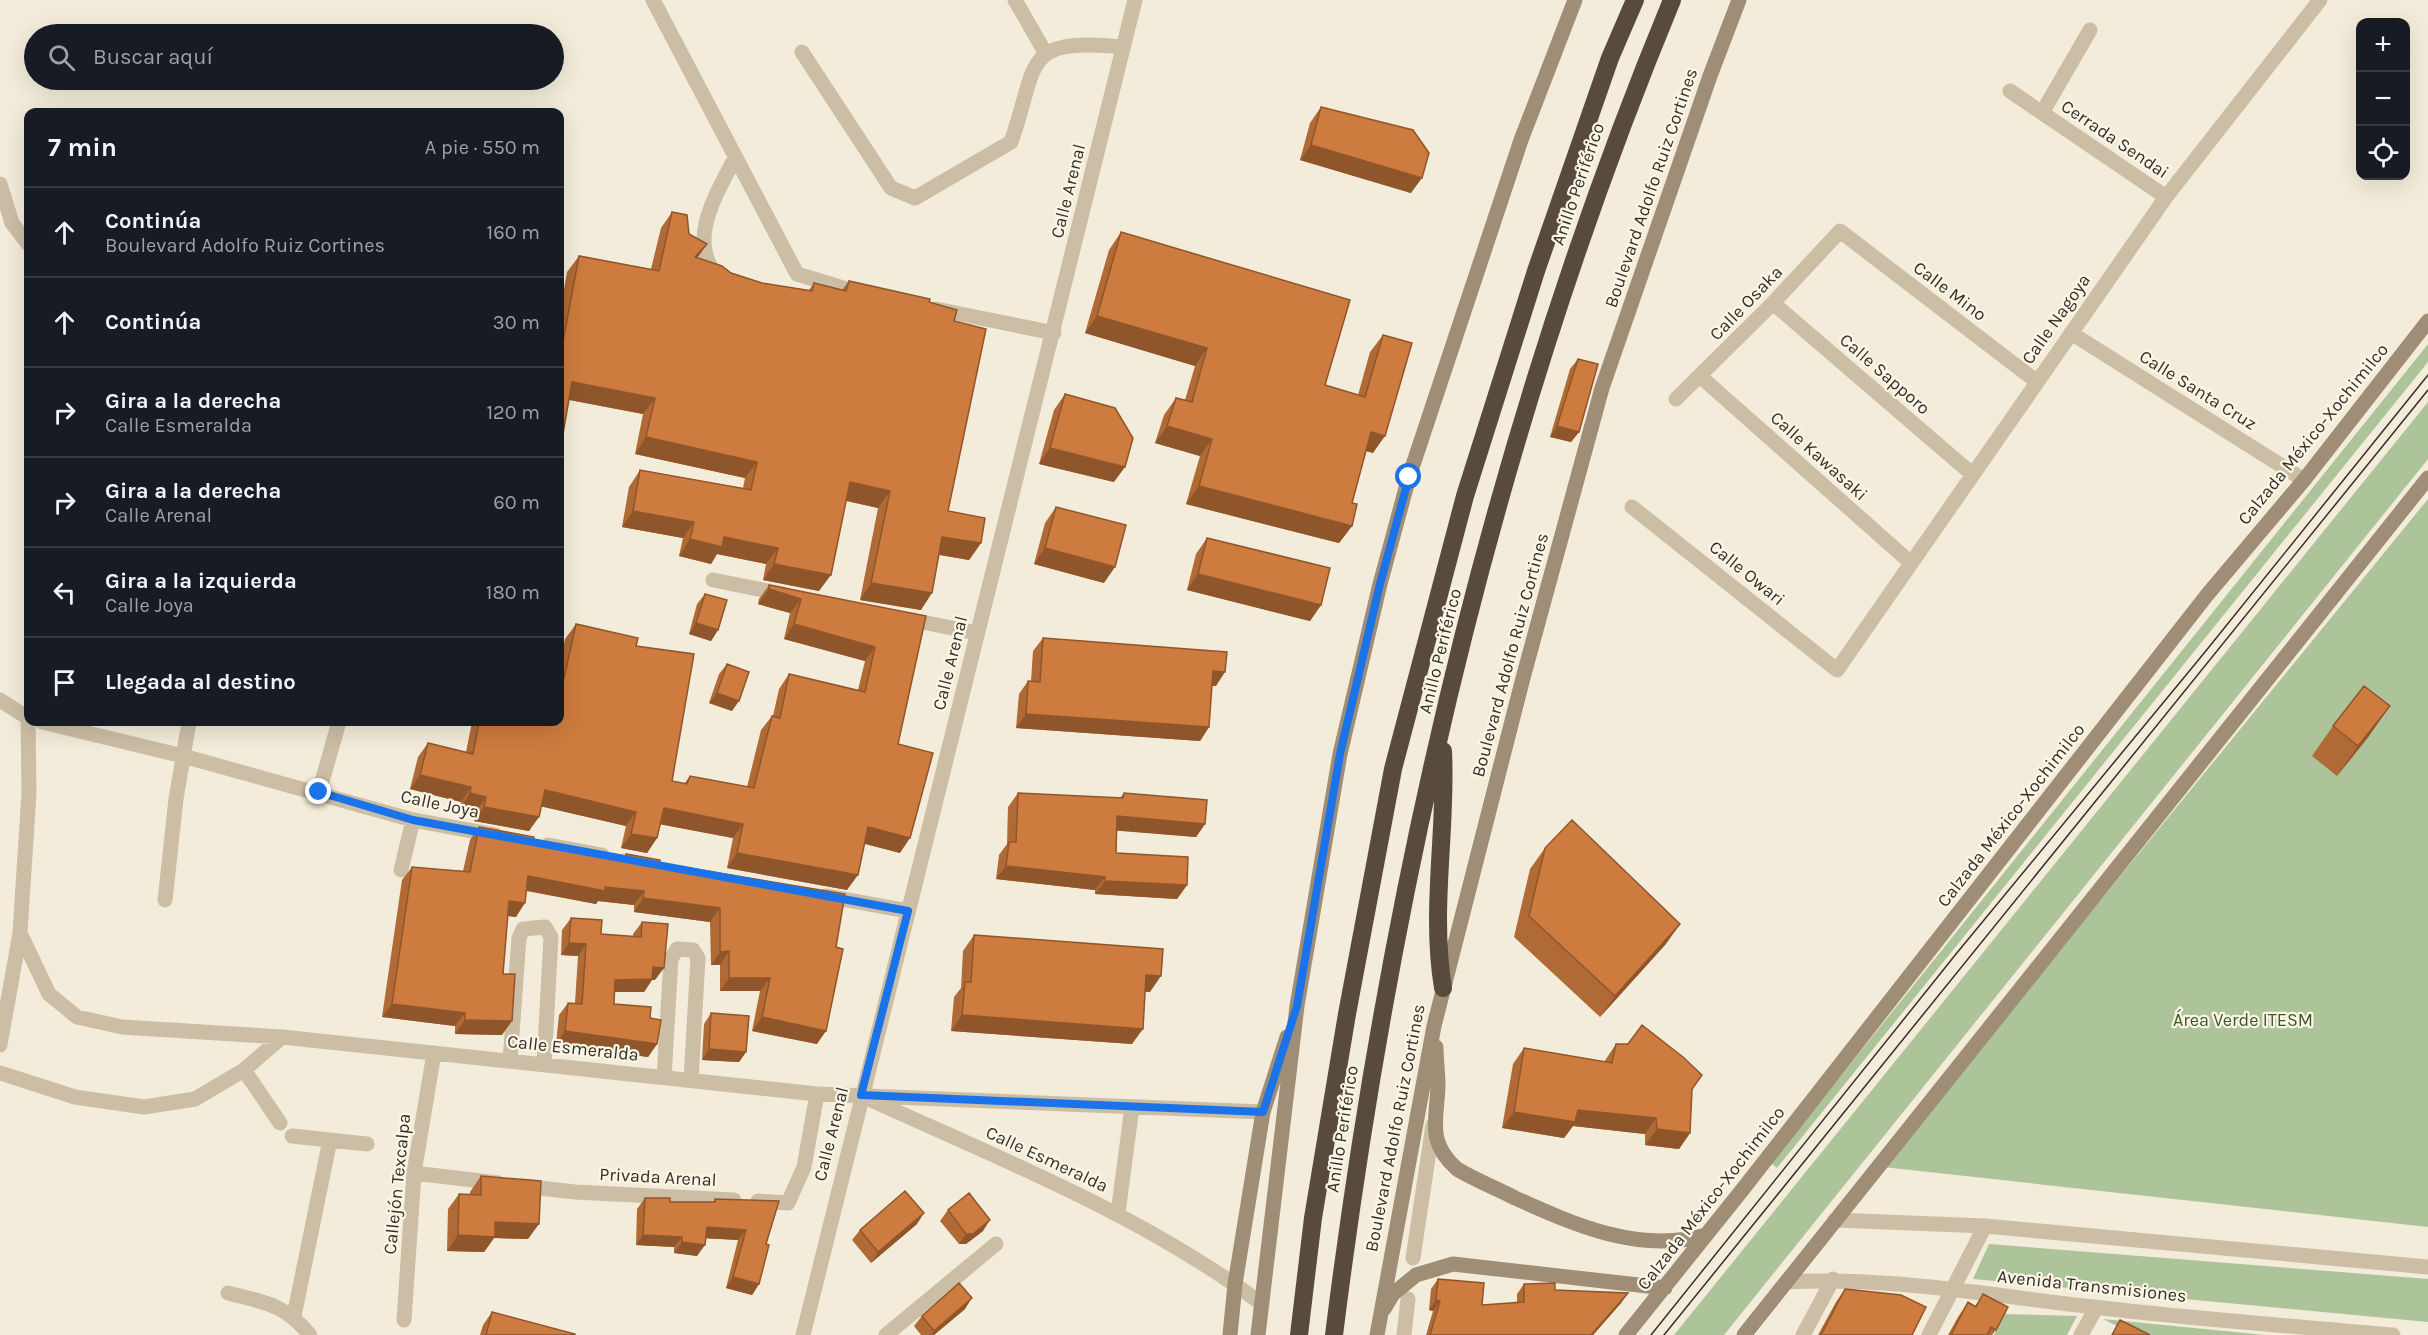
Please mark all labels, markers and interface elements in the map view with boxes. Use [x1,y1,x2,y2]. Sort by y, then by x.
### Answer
map controls [2356,18,2410,180]
button: + [2356,18,2410,72]
search box [24,24,564,90]
icon: search [45,41,78,74]
text: Buscar aquí [93,44,213,70]
street label: Boulevard Adolfo Ruiz Cortines [1600,65,1702,311]
button: − [2356,72,2410,126]
street label: Cerrada Sendai [2057,95,2173,183]
street label: Anillo Periférico [1547,120,1609,248]
button: locate [2356,126,2410,180]
text: 7 min [48,132,117,163]
text: A pie · 550 m [425,136,540,159]
street label: Calle Arenal [1046,142,1090,240]
text: Continúa [105,208,201,234]
icon: ahead [48,216,81,249]
text: 160 m [487,221,540,244]
text: Boulevard Adolfo Ruiz Cortines [105,234,385,257]
street label: Calle Mino [1909,256,1991,326]
street label: Calle Osaka [1705,261,1787,345]
street label: Calle Nagoya [2017,270,2095,368]
icon: ahead [48,306,81,339]
text: Continúa [105,309,201,335]
text: 30 m [493,311,540,334]
street label: Calle Sapporo [1835,329,1935,419]
street label: Calzada México-Xochimilco [2233,339,2393,529]
street label: Calle Santa Cruz [2135,345,2261,435]
text: Gira a la derecha [105,388,281,414]
icon: right [48,396,81,429]
text: 120 m [486,401,540,424]
street label: Calle Kawasaki [1766,407,1872,505]
text: Calle Esmeralda [105,414,252,437]
route start [1395,463,1421,489]
text: Gira a la derecha [105,478,281,504]
icon: right [48,486,81,519]
text: 60 m [493,491,540,514]
text: Calle Arenal [105,504,212,527]
street label: Boulevard Adolfo Ruiz Cortines [1467,530,1553,780]
street label: Calle Owari [1705,536,1789,610]
text: Gira a la izquierda [105,568,297,594]
icon: left [48,576,81,609]
text: 180 m [486,581,540,604]
street label: Anillo Periférico [1414,586,1466,716]
text: Calle Joya [105,594,194,617]
street label: Calle Arenal [928,614,972,712]
icon: arrive [48,666,81,699]
text: Llegada al destino [105,669,296,695]
street label: Calzada México-Xochimilco [1932,719,2090,911]
route end [305,778,331,804]
street label: Calle Joya [399,785,481,823]
street label: Boulevard Adolfo Ruiz Cortines [1360,1002,1430,1254]
park label: Área Verde ITESM [2173,1008,2313,1031]
street label: Calle Esmeralda [506,1030,640,1066]
street label: Anillo Periférico [1321,1064,1363,1194]
street label: Calle Arenal [809,1085,853,1183]
street label: Calzada México-Xochimilco [1632,1102,1790,1294]
street label: Callejón Texcalpa [379,1112,415,1256]
street label: Calle Esmeralda [982,1121,1112,1197]
street label: Privada Arenal [599,1163,717,1191]
street label: Avenida Transmisiones [1996,1265,2188,1307]

